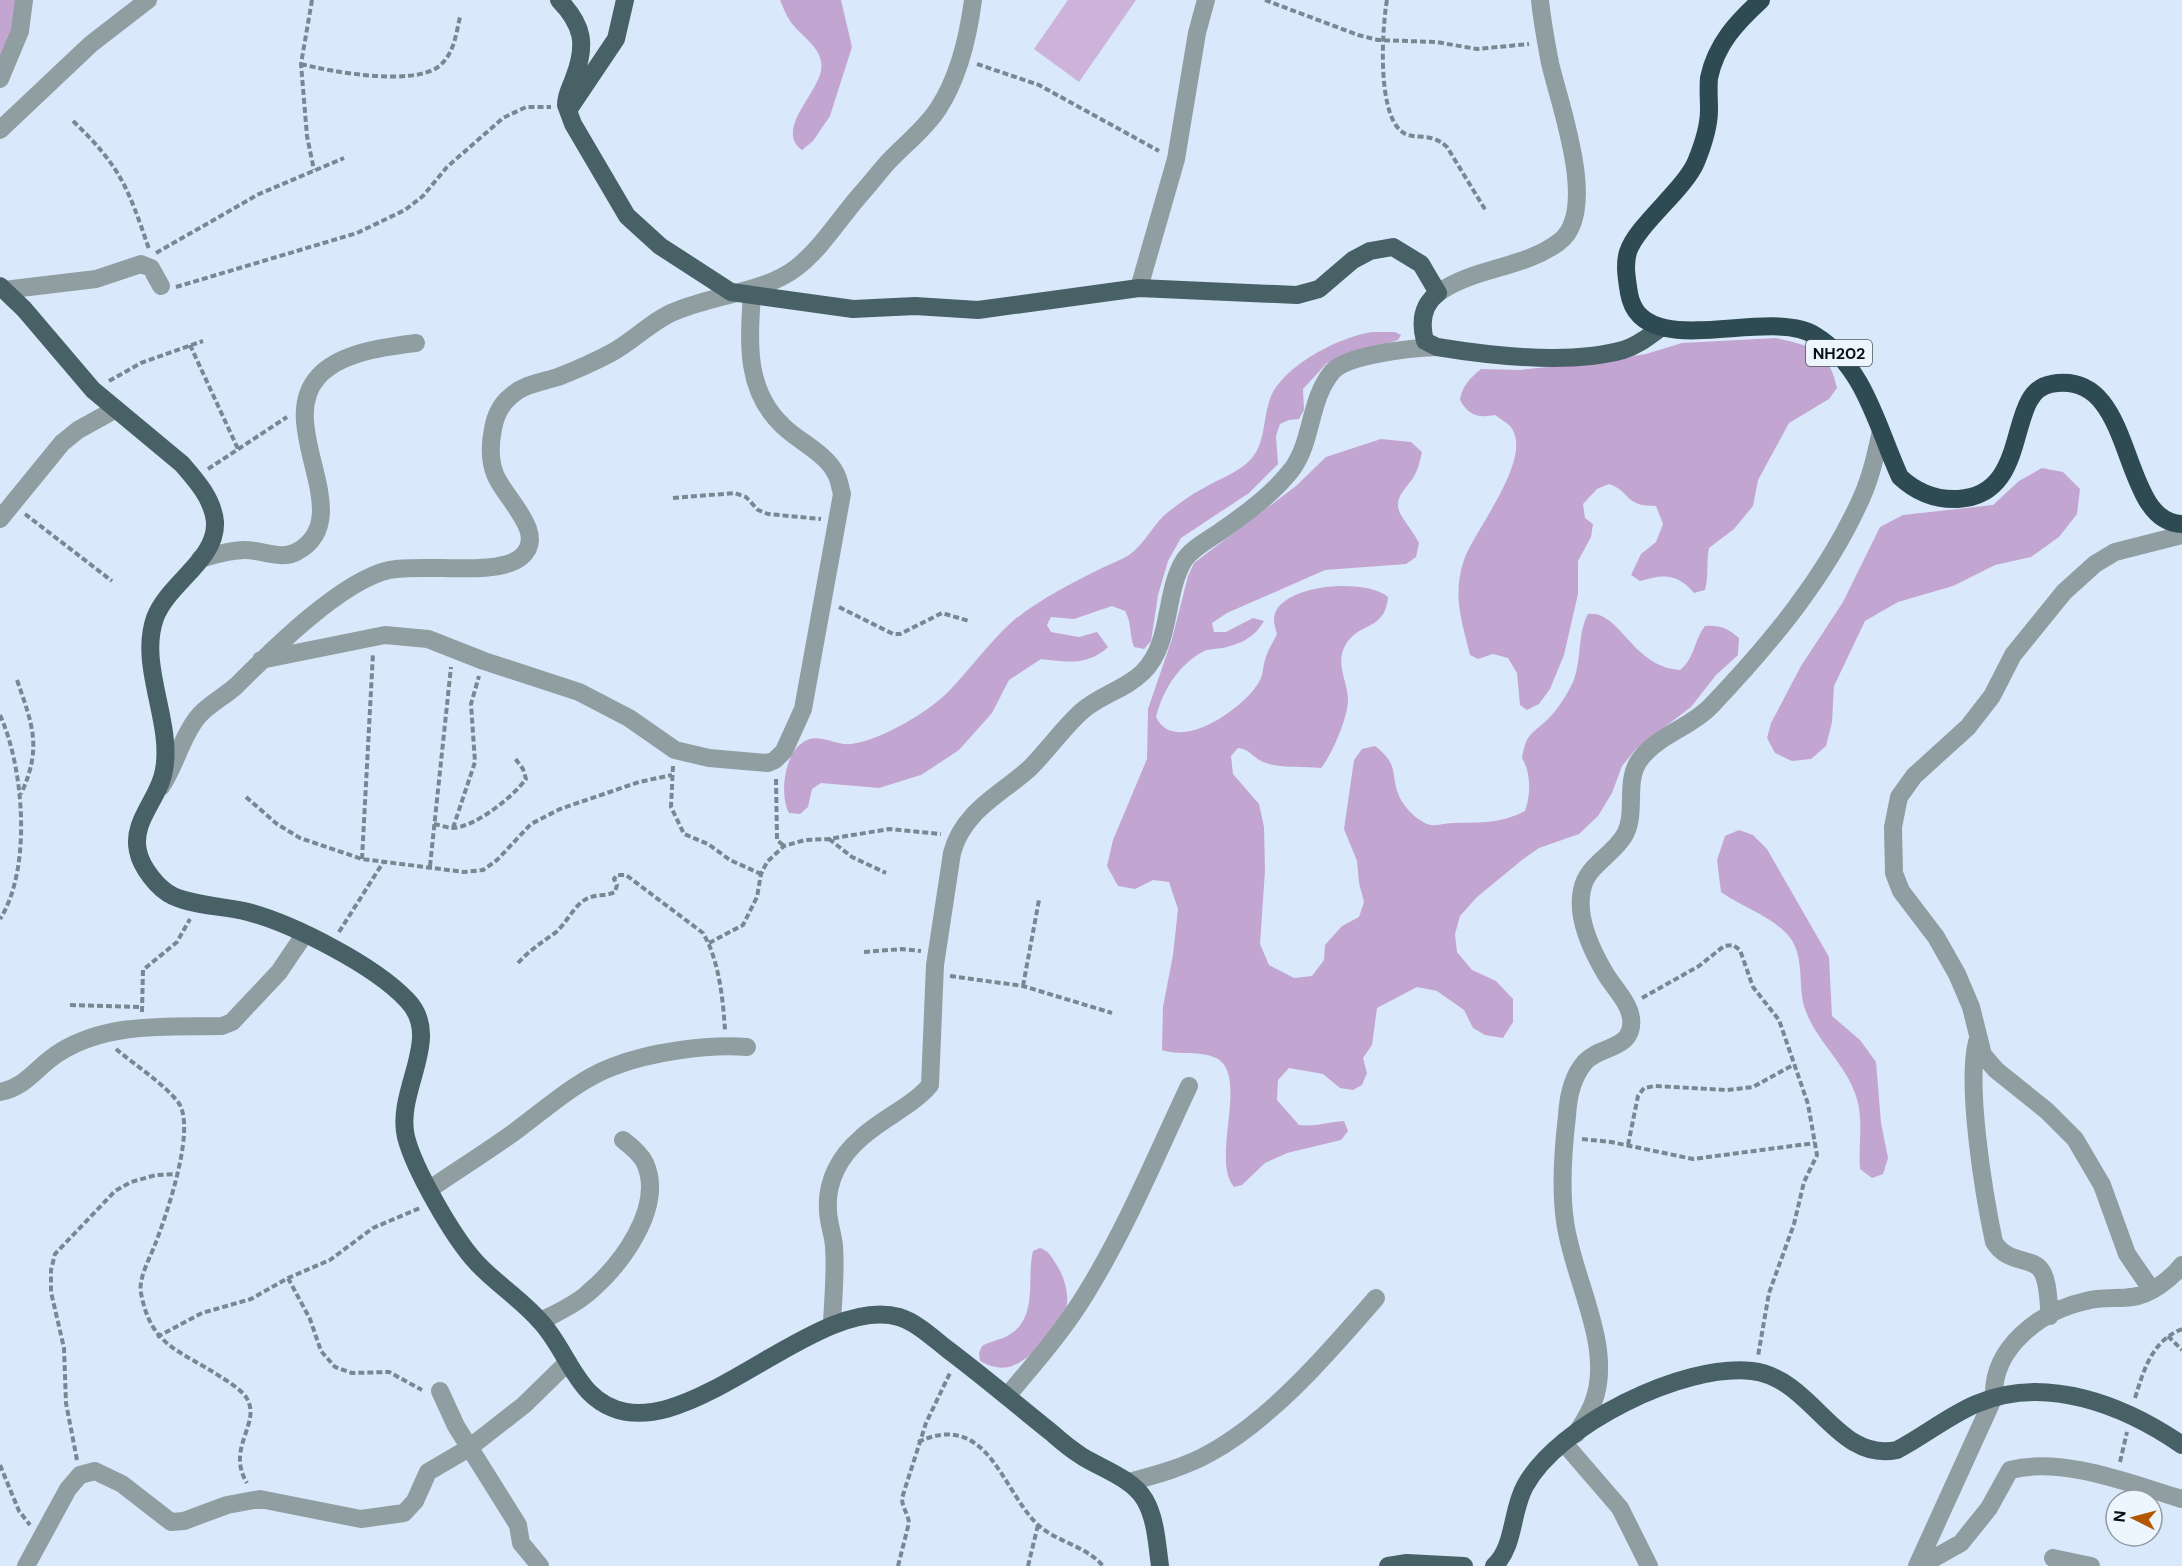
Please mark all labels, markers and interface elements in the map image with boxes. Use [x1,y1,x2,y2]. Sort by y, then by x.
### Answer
road number: NH202 [1806,340,1872,366]
north arrow [2104,1488,2164,1548]
text: N [2109,1510,2131,1523]

